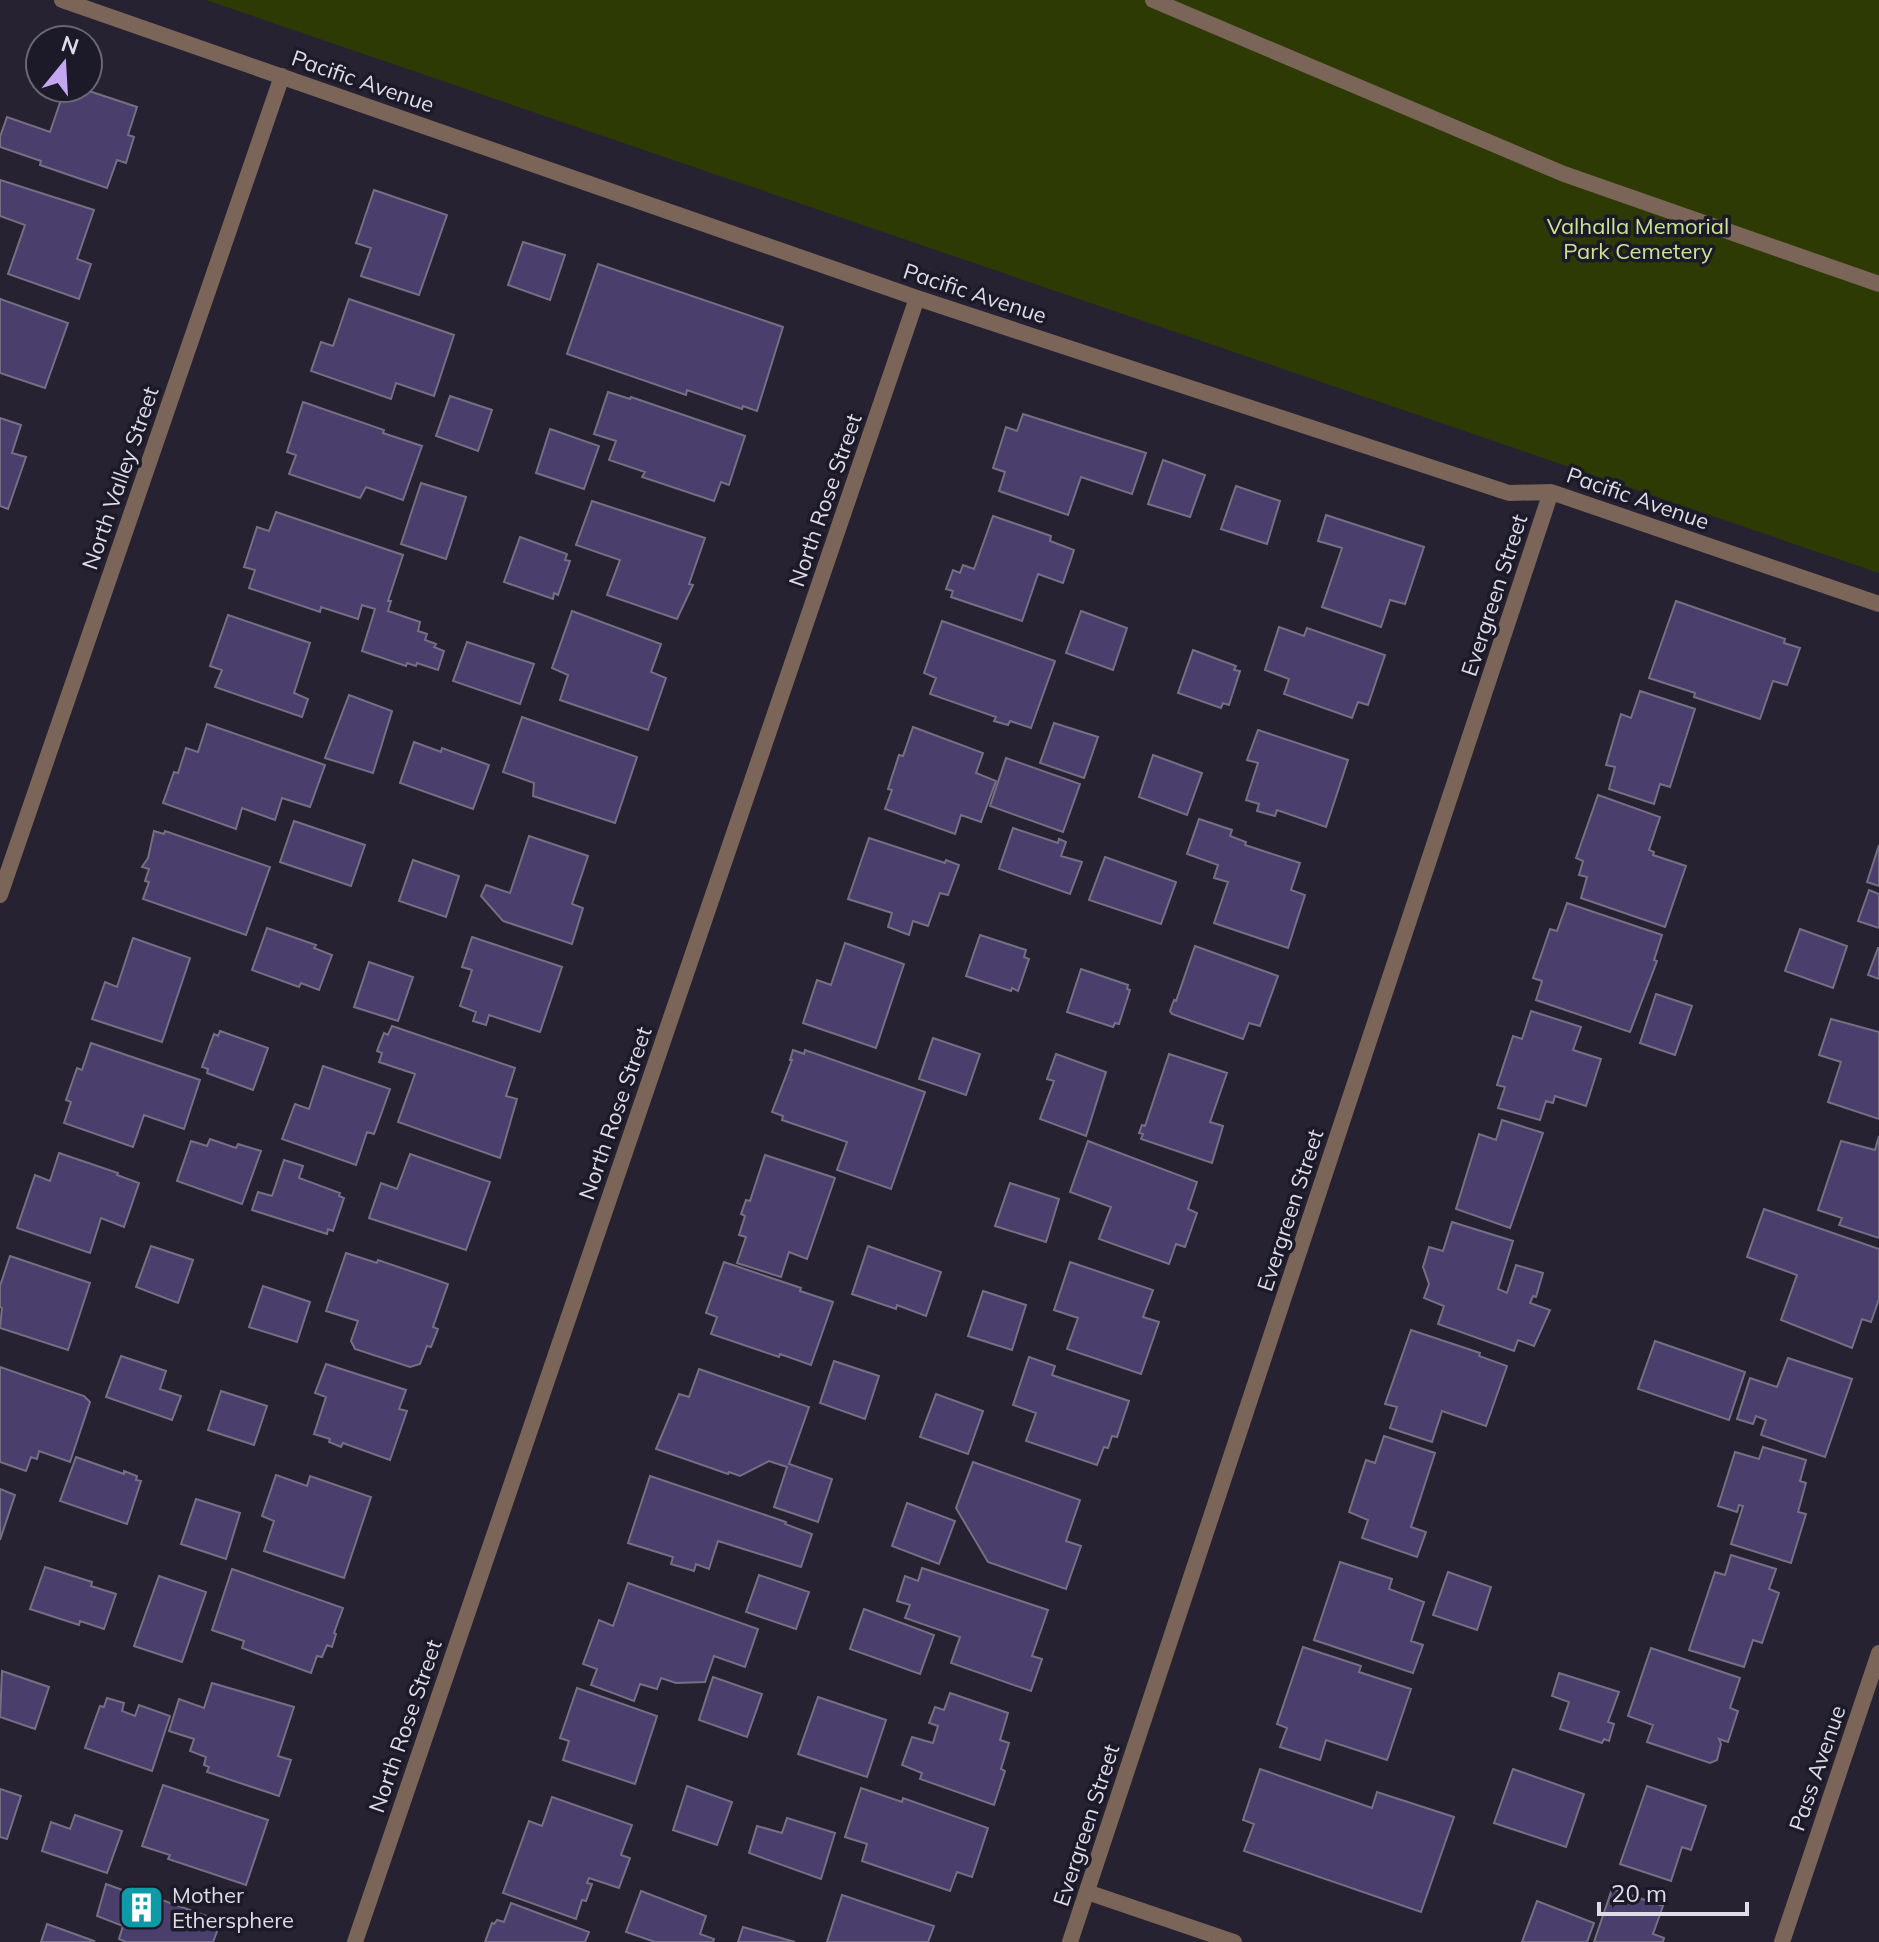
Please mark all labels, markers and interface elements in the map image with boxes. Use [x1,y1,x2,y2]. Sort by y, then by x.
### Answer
north arrow [24,24,104,104]
text: N [58,29,82,61]
street label: Pacific Avenue [288,44,438,118]
park label: Valhalla Memorial Park Cemetery [1547,212,1729,265]
street label: Pacific Avenue [900,257,1050,329]
street label: North Valley Street [76,383,165,573]
street label: North Rose Street [782,410,868,590]
street label: Pacific Avenue [1563,461,1713,535]
street label: Evergreen Street [1455,510,1533,679]
street label: North Rose Street [572,1023,658,1203]
street label: Evergreen Street [1251,1125,1329,1294]
street label: North Rose Street [362,1636,448,1816]
street label: Pass Avenue [1782,1701,1852,1835]
street label: Evergreen Street [1047,1740,1125,1909]
scale bar [1599,1866,1747,1916]
text: 20 m [1611,1878,1667,1908]
place label: Mother Ethersphere [172,1881,294,1934]
building icon: Mother Ethersphere [117,1884,165,1932]

